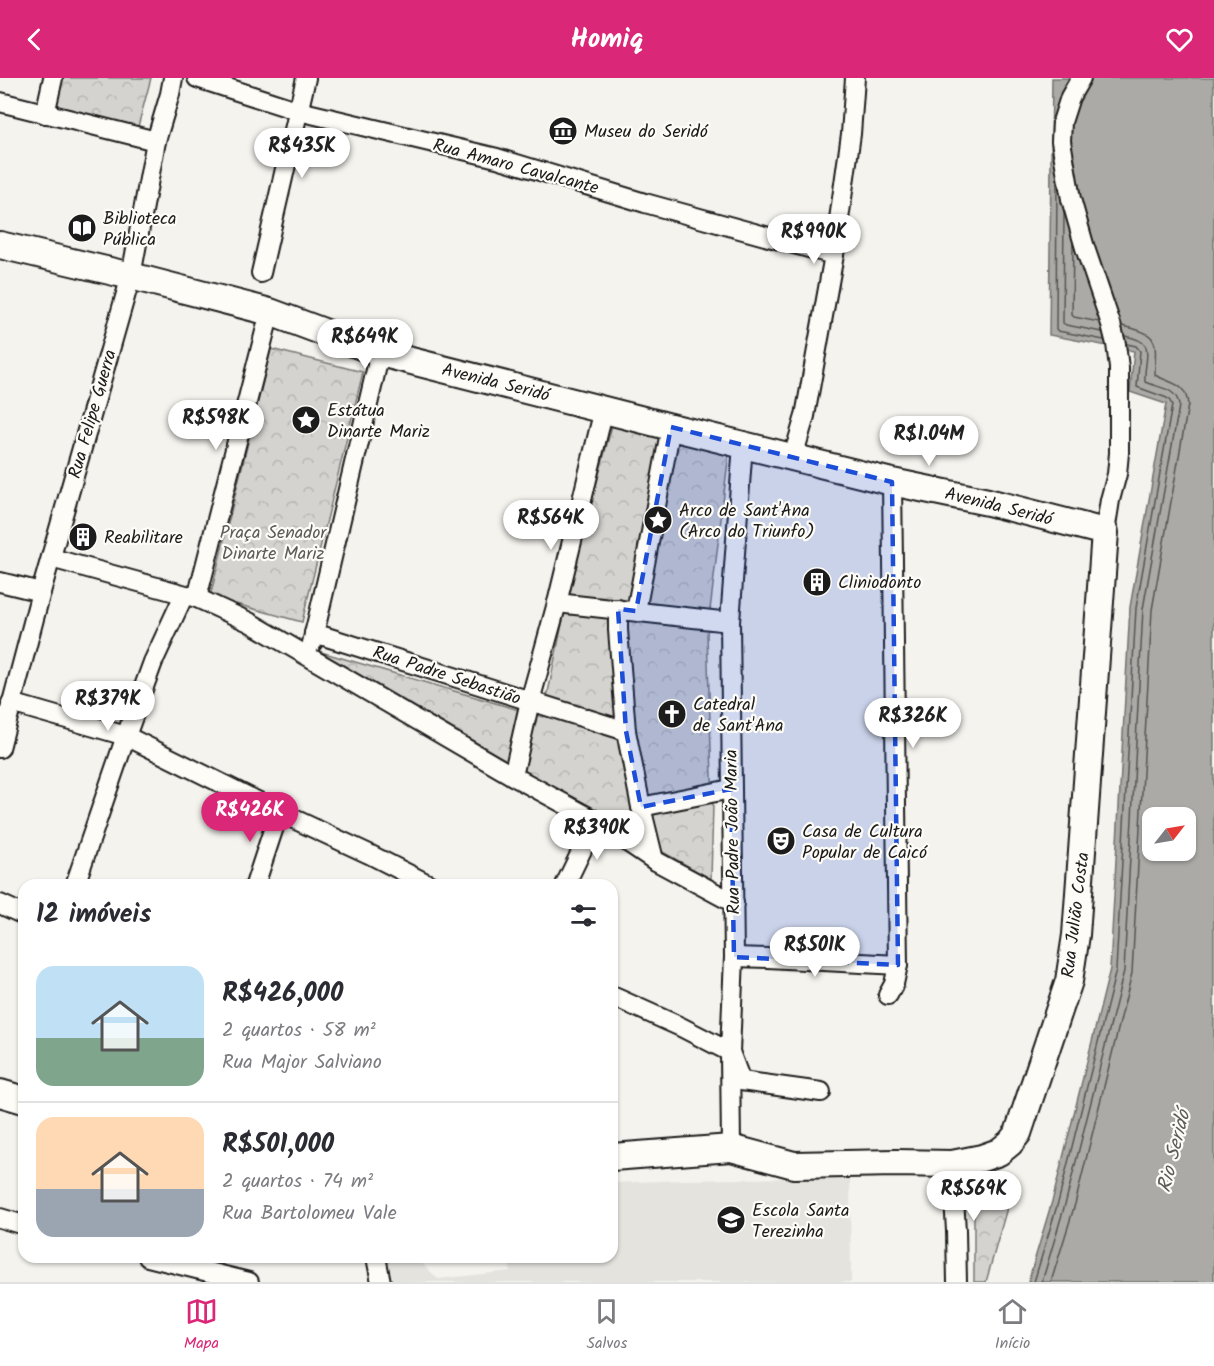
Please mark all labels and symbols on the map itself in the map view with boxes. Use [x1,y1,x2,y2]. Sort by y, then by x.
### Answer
museum icon: Museu do Seridó [547,115,579,147]
place label: Museu do Seridó [584,118,709,147]
pin: R$435K [253,128,351,179]
street label: Rua Amaro Cavalcante [429,131,602,204]
place label: Biblioteca Pública [103,205,177,255]
library icon: Biblioteca Pública [66,212,98,244]
pin: R$990K [765,214,863,265]
pin: R$649K [316,319,414,370]
street label: Rua Felipe Guerra [61,346,126,482]
street label: Avenida Seridó [439,356,553,411]
place label: Estátua Dinarte Mariz [327,397,430,447]
pin: R$598K [167,400,265,451]
place icon: Estátua Dinarte Mariz [290,404,322,436]
pin: R$1.04M [874,416,984,467]
street label: Avenida Seridó [942,480,1056,535]
place label: Arco de Sant'Ana (Arco do Triunfo) [679,497,815,547]
pin: R$564K [502,500,600,551]
place icon: Arco de Sant'Ana (Arco do Triunfo) [642,504,674,536]
park label: Praça Senador Dinarte Mariz [220,519,327,569]
building icon: Reabilitare [67,521,99,553]
place label: Reabilitare [104,524,183,553]
building icon: Cliniodonto [801,566,833,598]
place label: Cliniodonto [838,569,921,598]
street label: Rua Padre Sebastião [369,639,524,714]
pin: R$379K [59,681,157,732]
place label: Catedral de Sant'Ana [693,691,783,741]
church icon: Catedral de Sant'Ana [656,698,688,730]
pin: R$326K [864,698,962,749]
street label: Rua Padre João Maria [718,749,749,915]
pin: R$426K [201,792,299,843]
north arrow [1142,807,1196,861]
pin: R$390K [548,810,646,861]
place label: Casa de Cultura Popular de Caicó [802,818,928,868]
theatre icon: Casa de Cultura Popular de Caicó [765,825,797,857]
street label: Rua Julião Costa [1054,851,1099,980]
pin: R$501K [766,927,864,978]
water label: Rio Seridó [1149,1102,1202,1196]
pin: R$569K [925,1171,1023,1222]
place label: Escola Santa Terezinha [752,1197,849,1247]
school or university icon: Escola Santa Terezinha [715,1204,747,1236]

